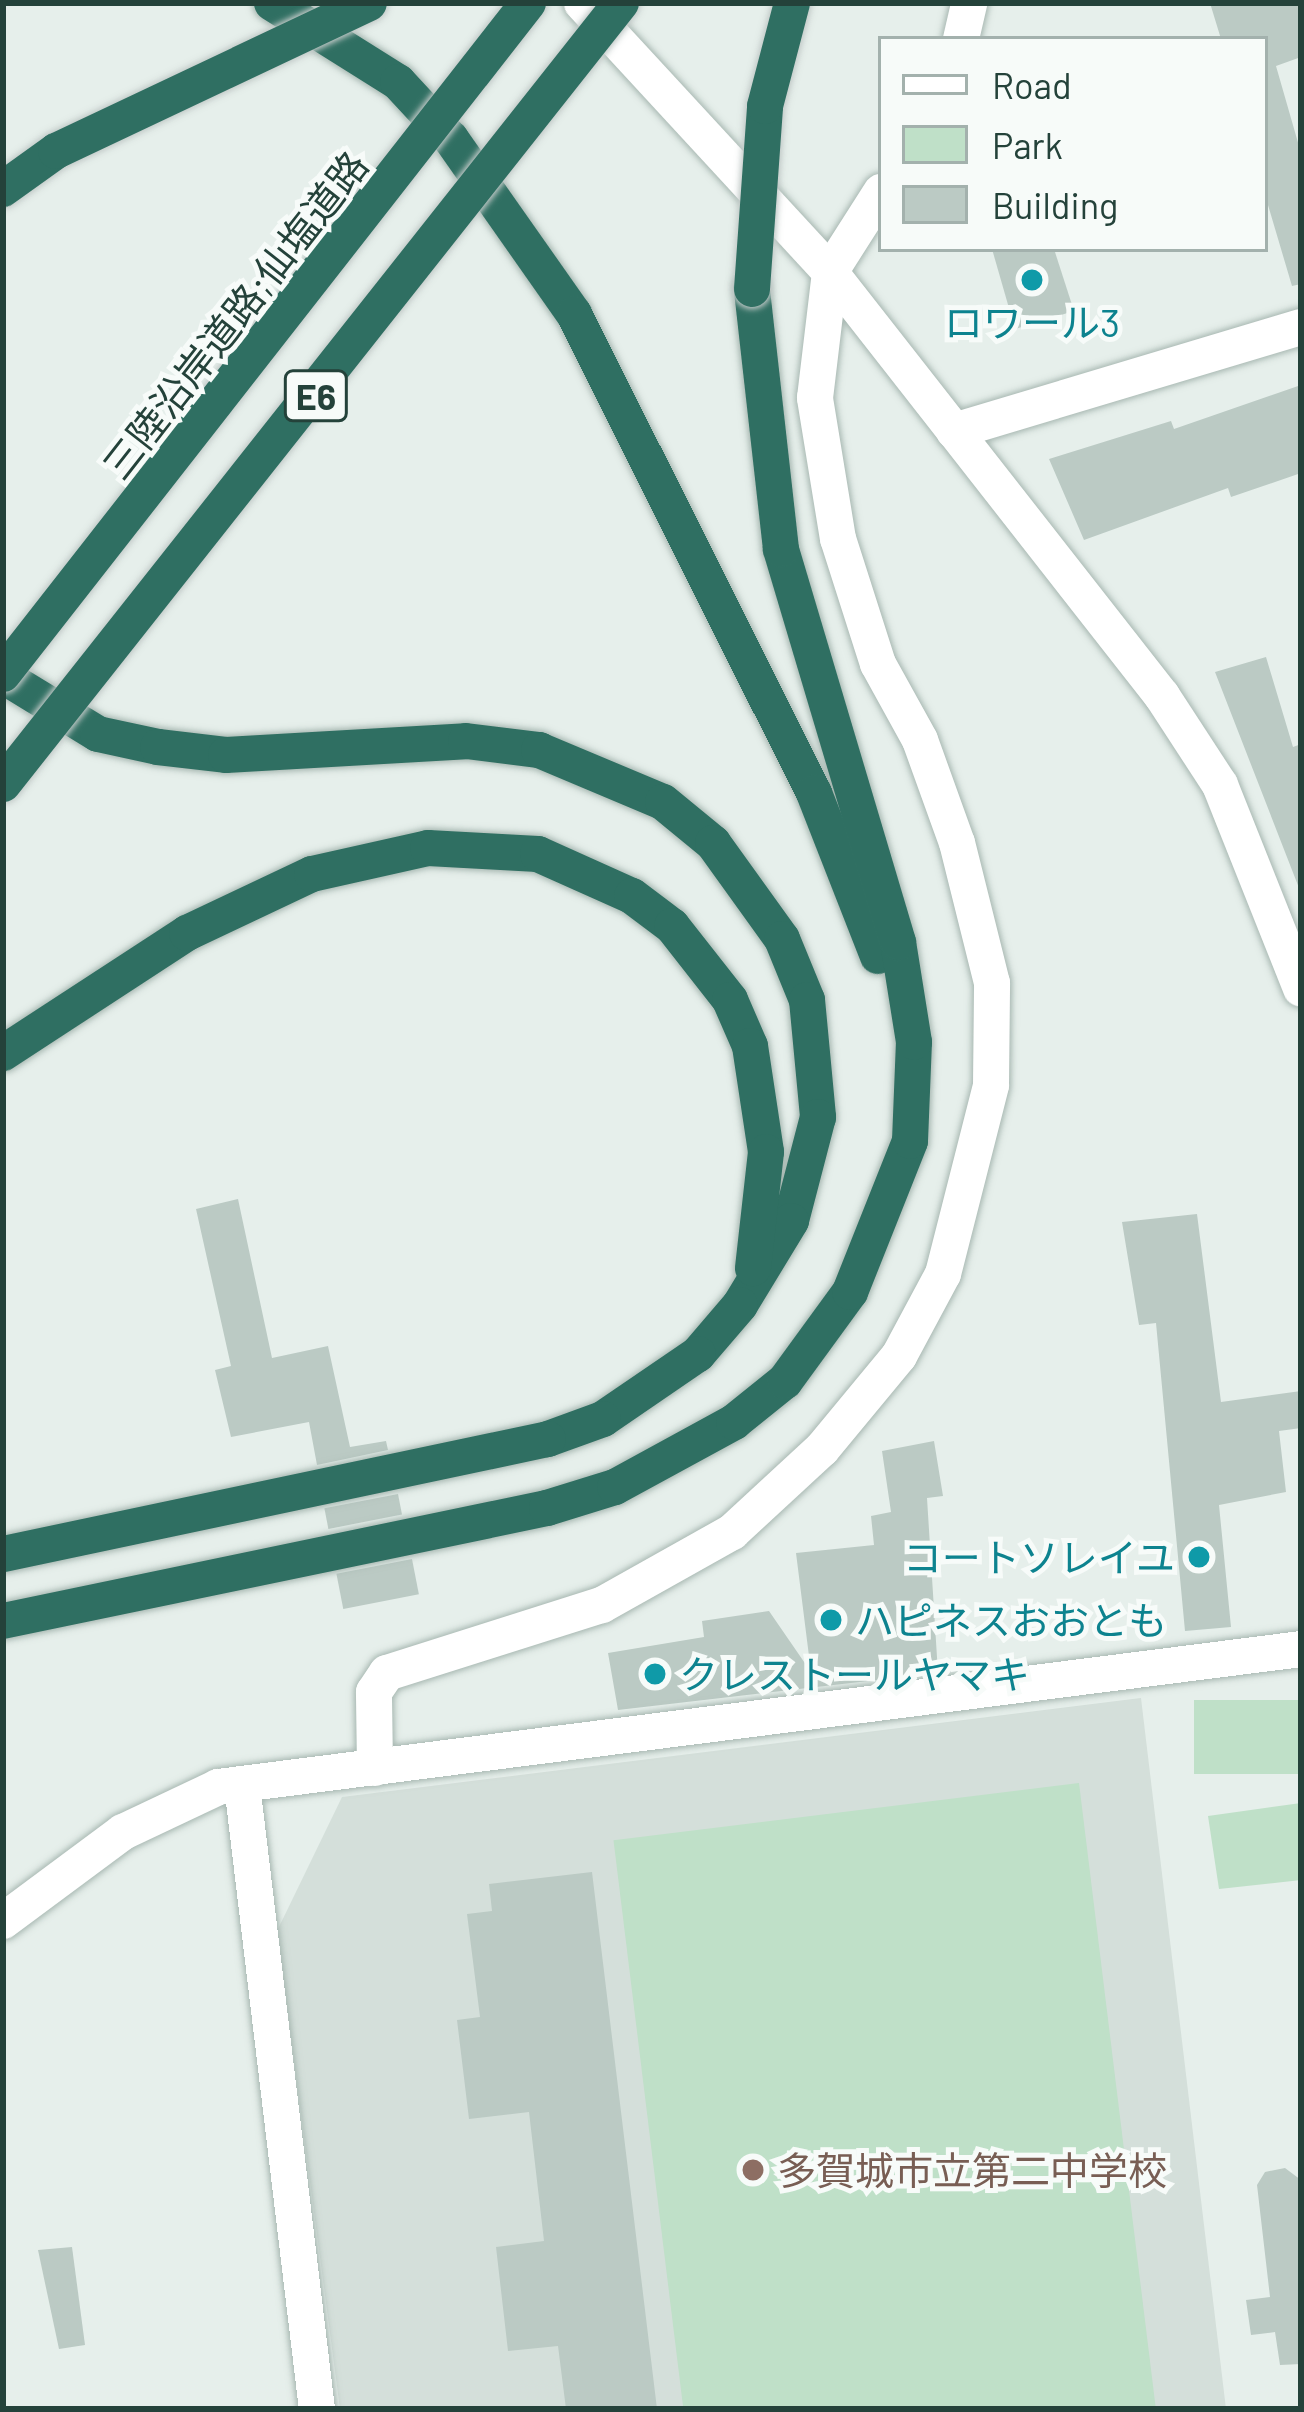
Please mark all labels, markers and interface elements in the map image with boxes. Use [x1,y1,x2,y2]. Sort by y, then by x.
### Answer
legend [878,36,1268,252]
text: Road [992,63,1072,106]
text: Park [992,123,1063,166]
street label: 三陸沿岸道路;仙塩道路 [93,142,377,488]
text: Building [992,183,1118,226]
marker: ロワール3 [1019,267,1045,293]
place label: ロワール3 [944,299,1120,345]
road number: E6 [283,366,349,426]
place label: コートソレイユ [902,1534,1175,1580]
marker: コートソレイユ [1186,1544,1212,1570]
place label: ハピネスおおとも [855,1597,1167,1643]
marker: ハピネスおおとも [818,1607,844,1633]
place label: クレストールヤマキ [679,1651,1030,1697]
marker: クレストールヤマキ [642,1661,668,1687]
place label: 多賀城市立第二中学校 [777,2147,1167,2193]
marker: 多賀城市立第二中学校 [740,2157,766,2183]

